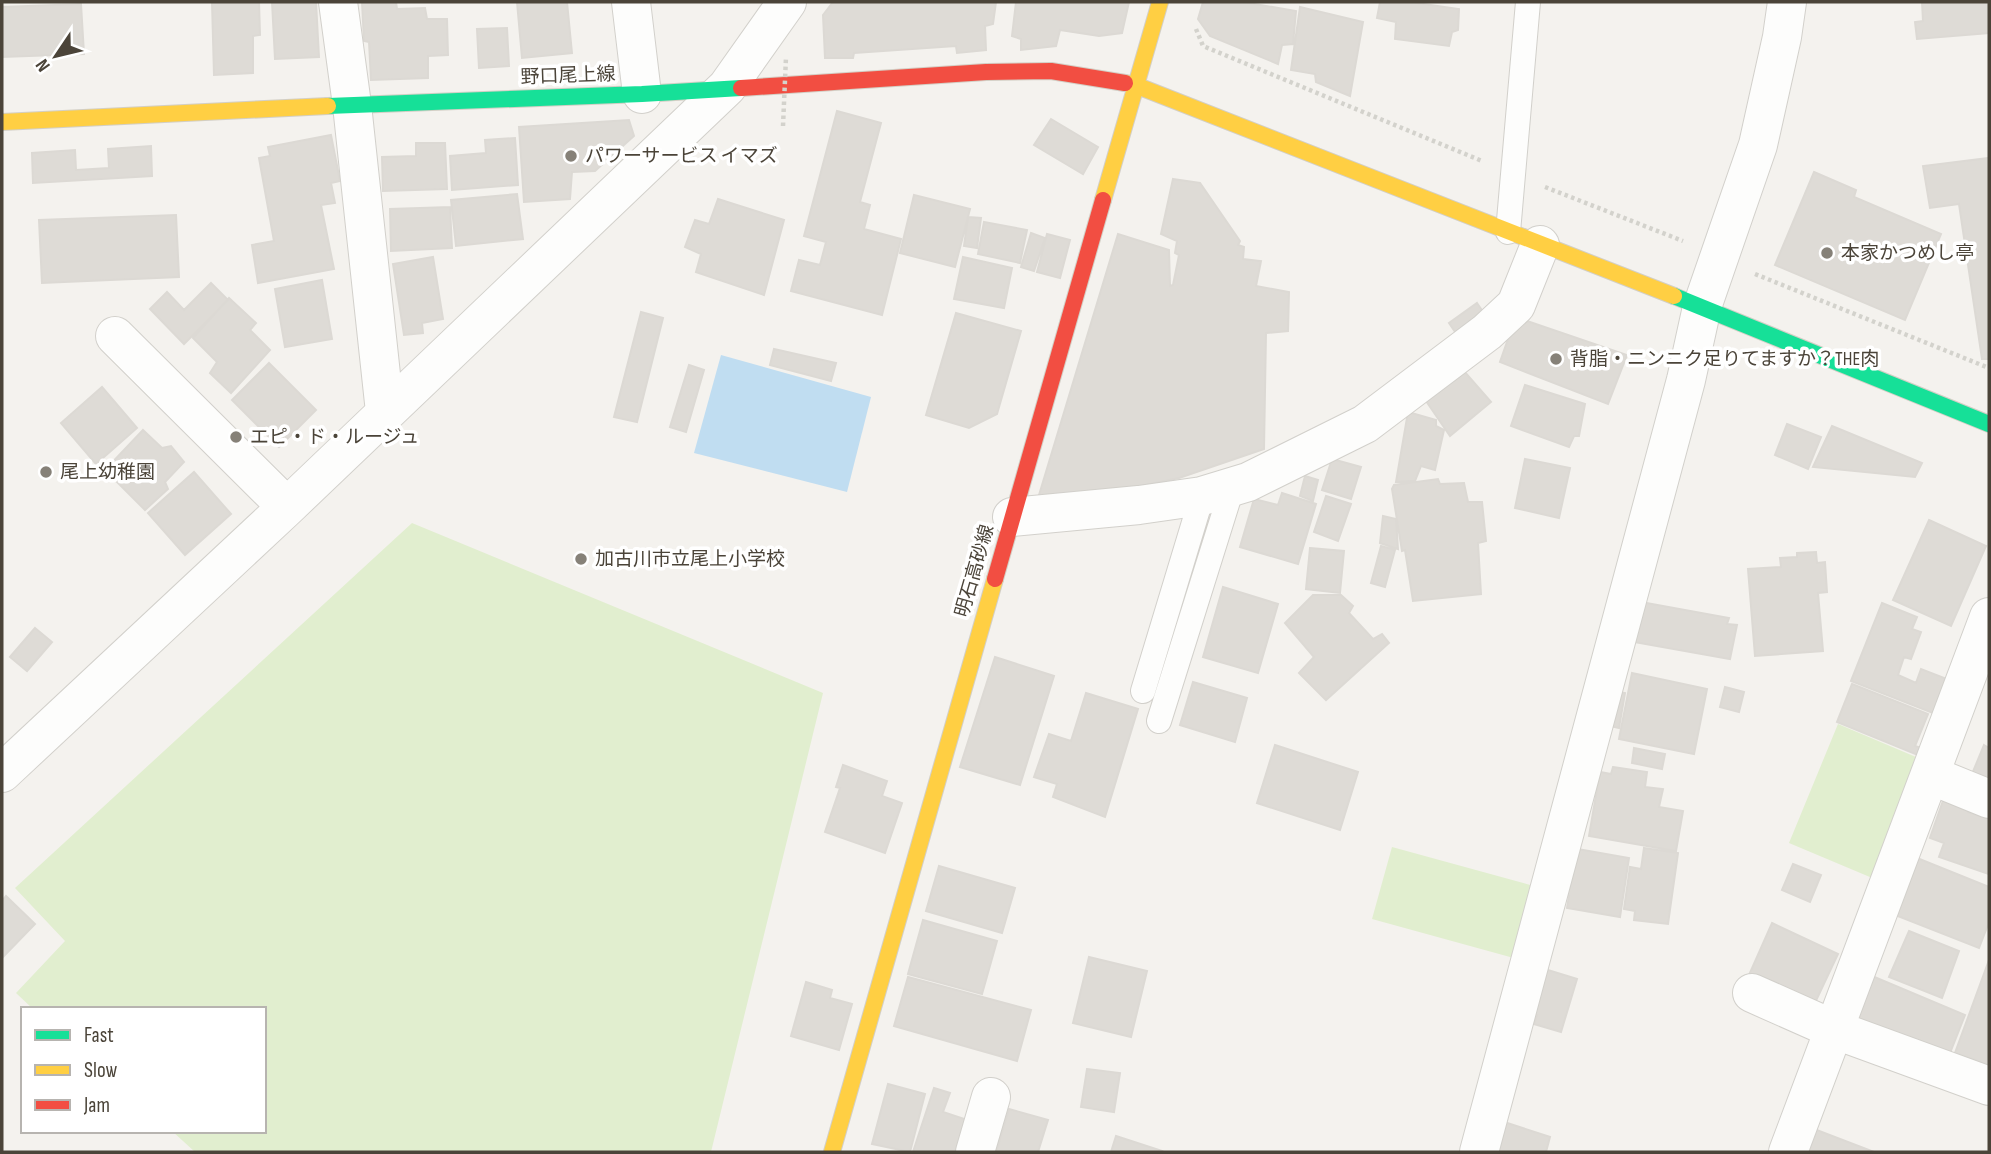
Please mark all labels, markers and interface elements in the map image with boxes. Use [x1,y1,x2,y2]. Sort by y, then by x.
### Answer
north arrow [21,21,91,91]
text: N [31,54,56,76]
street label: 野口尾上線 [520,63,616,89]
place label: パワーサービス イマズ [585,145,778,168]
marker: パワーサービス イマズ [563,148,579,164]
place label: 本家かつめし亭 [1841,242,1974,265]
marker: 本家かつめし亭 [1819,245,1835,261]
place label: 背脂・ニンニク足りてますか？THE肉 [1570,348,1879,371]
marker: 背脂・ニンニク足りてますか？THE肉 [1548,351,1564,367]
place label: エピ・ド・ルージュ [250,426,419,449]
marker: エピ・ド・ルージュ [228,429,244,445]
place label: 尾上幼稚園 [60,461,155,484]
marker: 尾上幼稚園 [38,464,54,480]
street label: 明石高砂線 [951,522,999,620]
place label: 加古川市立尾上小学校 [595,548,785,571]
marker: 加古川市立尾上小学校 [573,551,589,567]
legend [21,1007,266,1133]
text: Fast [84,1023,114,1048]
text: Slow [84,1058,118,1083]
text: Jam [83,1093,110,1118]

